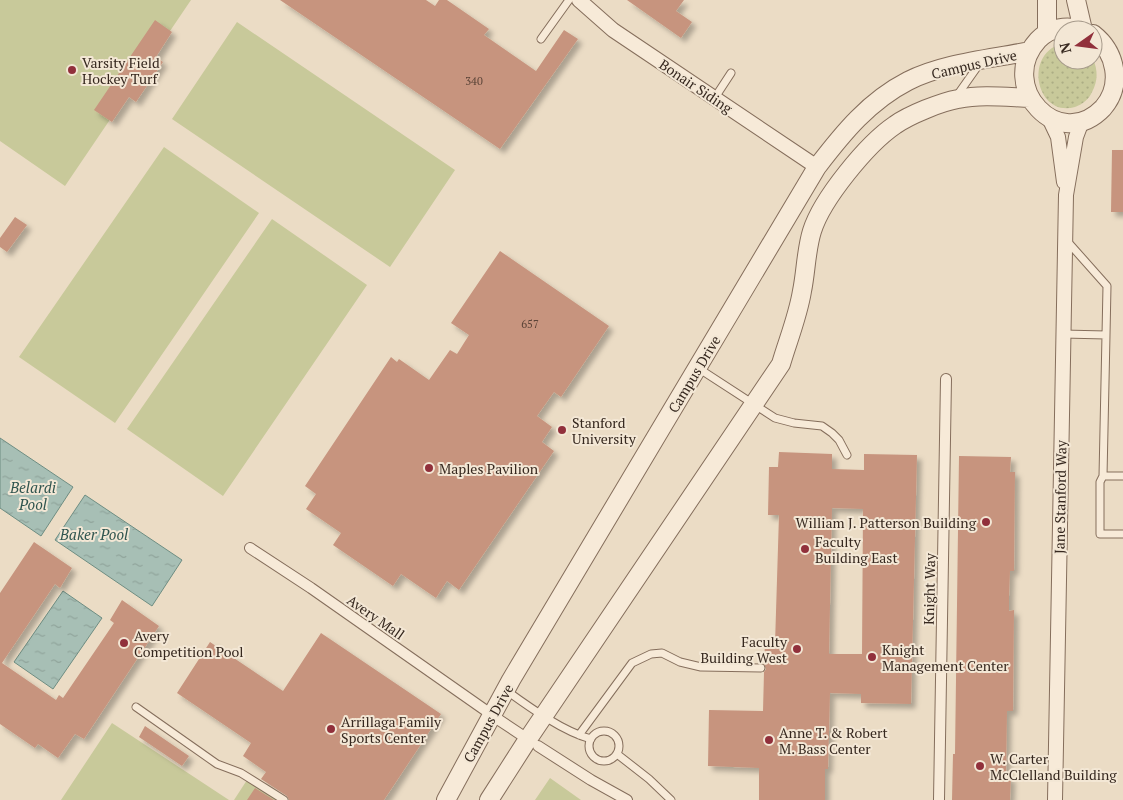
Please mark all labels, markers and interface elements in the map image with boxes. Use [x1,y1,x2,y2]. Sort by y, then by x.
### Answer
north arrow [1053,20,1103,70]
text: N [1054,40,1075,56]
street label: Campus Drive [929,45,1019,83]
place label: Varsity Field Hockey Turf [82,53,160,88]
street label: Bonair Siding [656,55,737,118]
marker: Varsity Field Hockey Turf [66,64,78,76]
house number: 340 [465,74,483,88]
house number: 657 [521,317,539,331]
street label: Campus Drive [663,332,725,416]
place label: Stanford University [572,413,637,448]
marker: Stanford University [556,424,568,436]
street label: Jane Stanford Way [1050,439,1071,554]
place label: Maples Pavilion [439,459,539,478]
marker: Maples Pavilion [423,462,435,474]
water label: Belardi Pool [9,477,57,514]
place label: William J. Patterson Building [796,513,977,532]
marker: William J. Patterson Building [980,516,992,528]
water label: Baker Pool [59,524,129,544]
place label: Faculty Building East [815,532,898,567]
marker: Faculty Building East [799,543,811,555]
street label: Knight Way [919,552,939,625]
street label: Avery Mall [343,590,409,644]
place label: Avery Competition Pool [134,626,243,661]
place label: Faculty Building West [700,632,788,667]
marker: Avery Competition Pool [118,637,130,649]
place label: Knight Management Center [882,640,1009,675]
marker: Faculty Building West [791,643,803,655]
marker: Knight Management Center [866,651,878,663]
street label: Campus Drive [459,680,517,766]
place label: Arrillaga Family Sports Center [341,712,442,747]
marker: Arrillaga Family Sports Center [325,723,337,735]
place label: Anne T. & Robert M. Bass Center [779,723,888,758]
marker: Anne T. & Robert M. Bass Center [763,734,775,746]
place label: W. Carter McClelland Building [990,749,1117,784]
marker: W. Carter McClelland Building [974,760,986,772]

